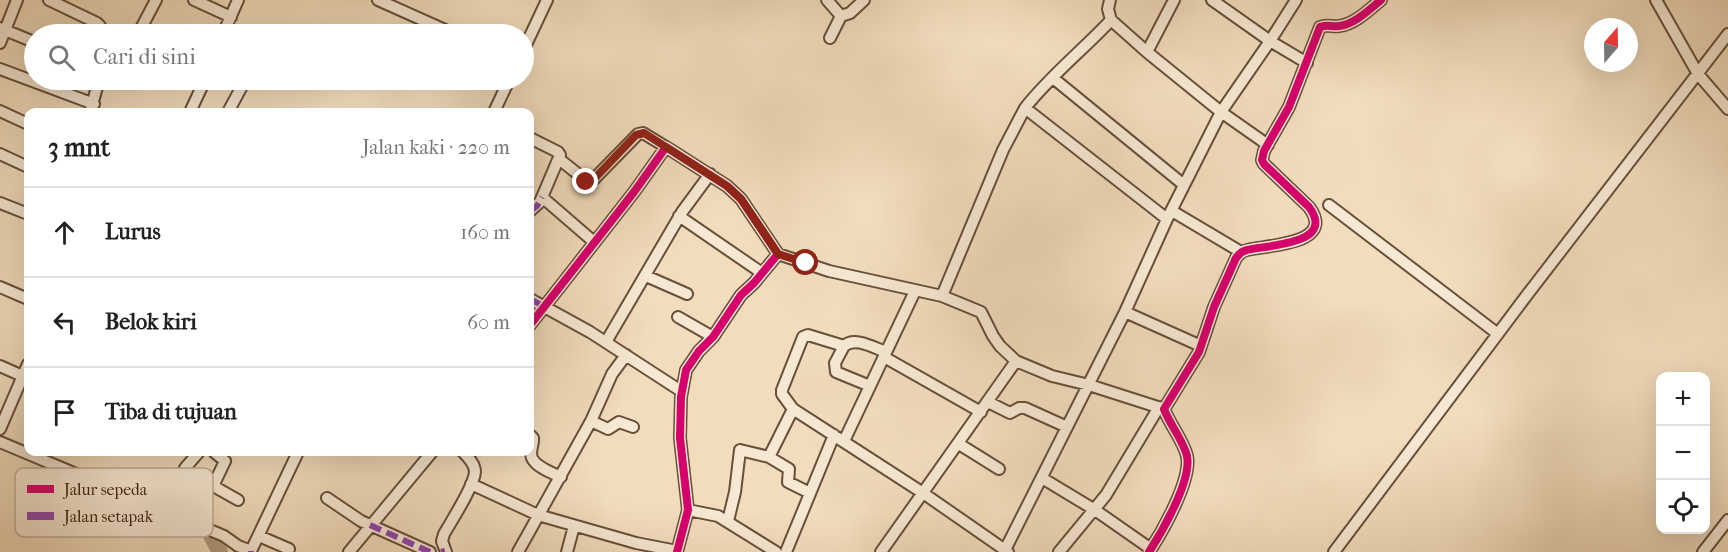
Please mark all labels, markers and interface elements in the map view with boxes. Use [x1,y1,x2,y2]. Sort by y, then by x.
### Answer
north arrow [1584,18,1638,72]
search box [24,24,534,90]
icon: search [45,41,78,74]
text: Cari di sini [93,44,196,70]
text: 3 mnt [48,132,110,163]
text: Jalan kaki · 220 m [362,136,510,159]
route end [572,168,598,194]
icon: ahead [48,216,81,249]
text: Lurus [105,219,161,245]
text: 160 m [460,221,510,244]
route start [792,249,818,275]
icon: left [48,306,81,339]
text: Belok kiri [105,309,197,335]
text: 60 m [467,311,510,334]
map controls [1656,372,1710,534]
button: + [1656,372,1710,426]
icon: arrive [48,396,81,429]
text: Tiba di tujuan [105,399,237,425]
button: − [1656,426,1710,480]
legend [15,468,213,537]
text: Jalur sepeda [62,480,148,499]
button: locate [1656,480,1710,534]
text: Jalan setapak [62,507,154,526]

